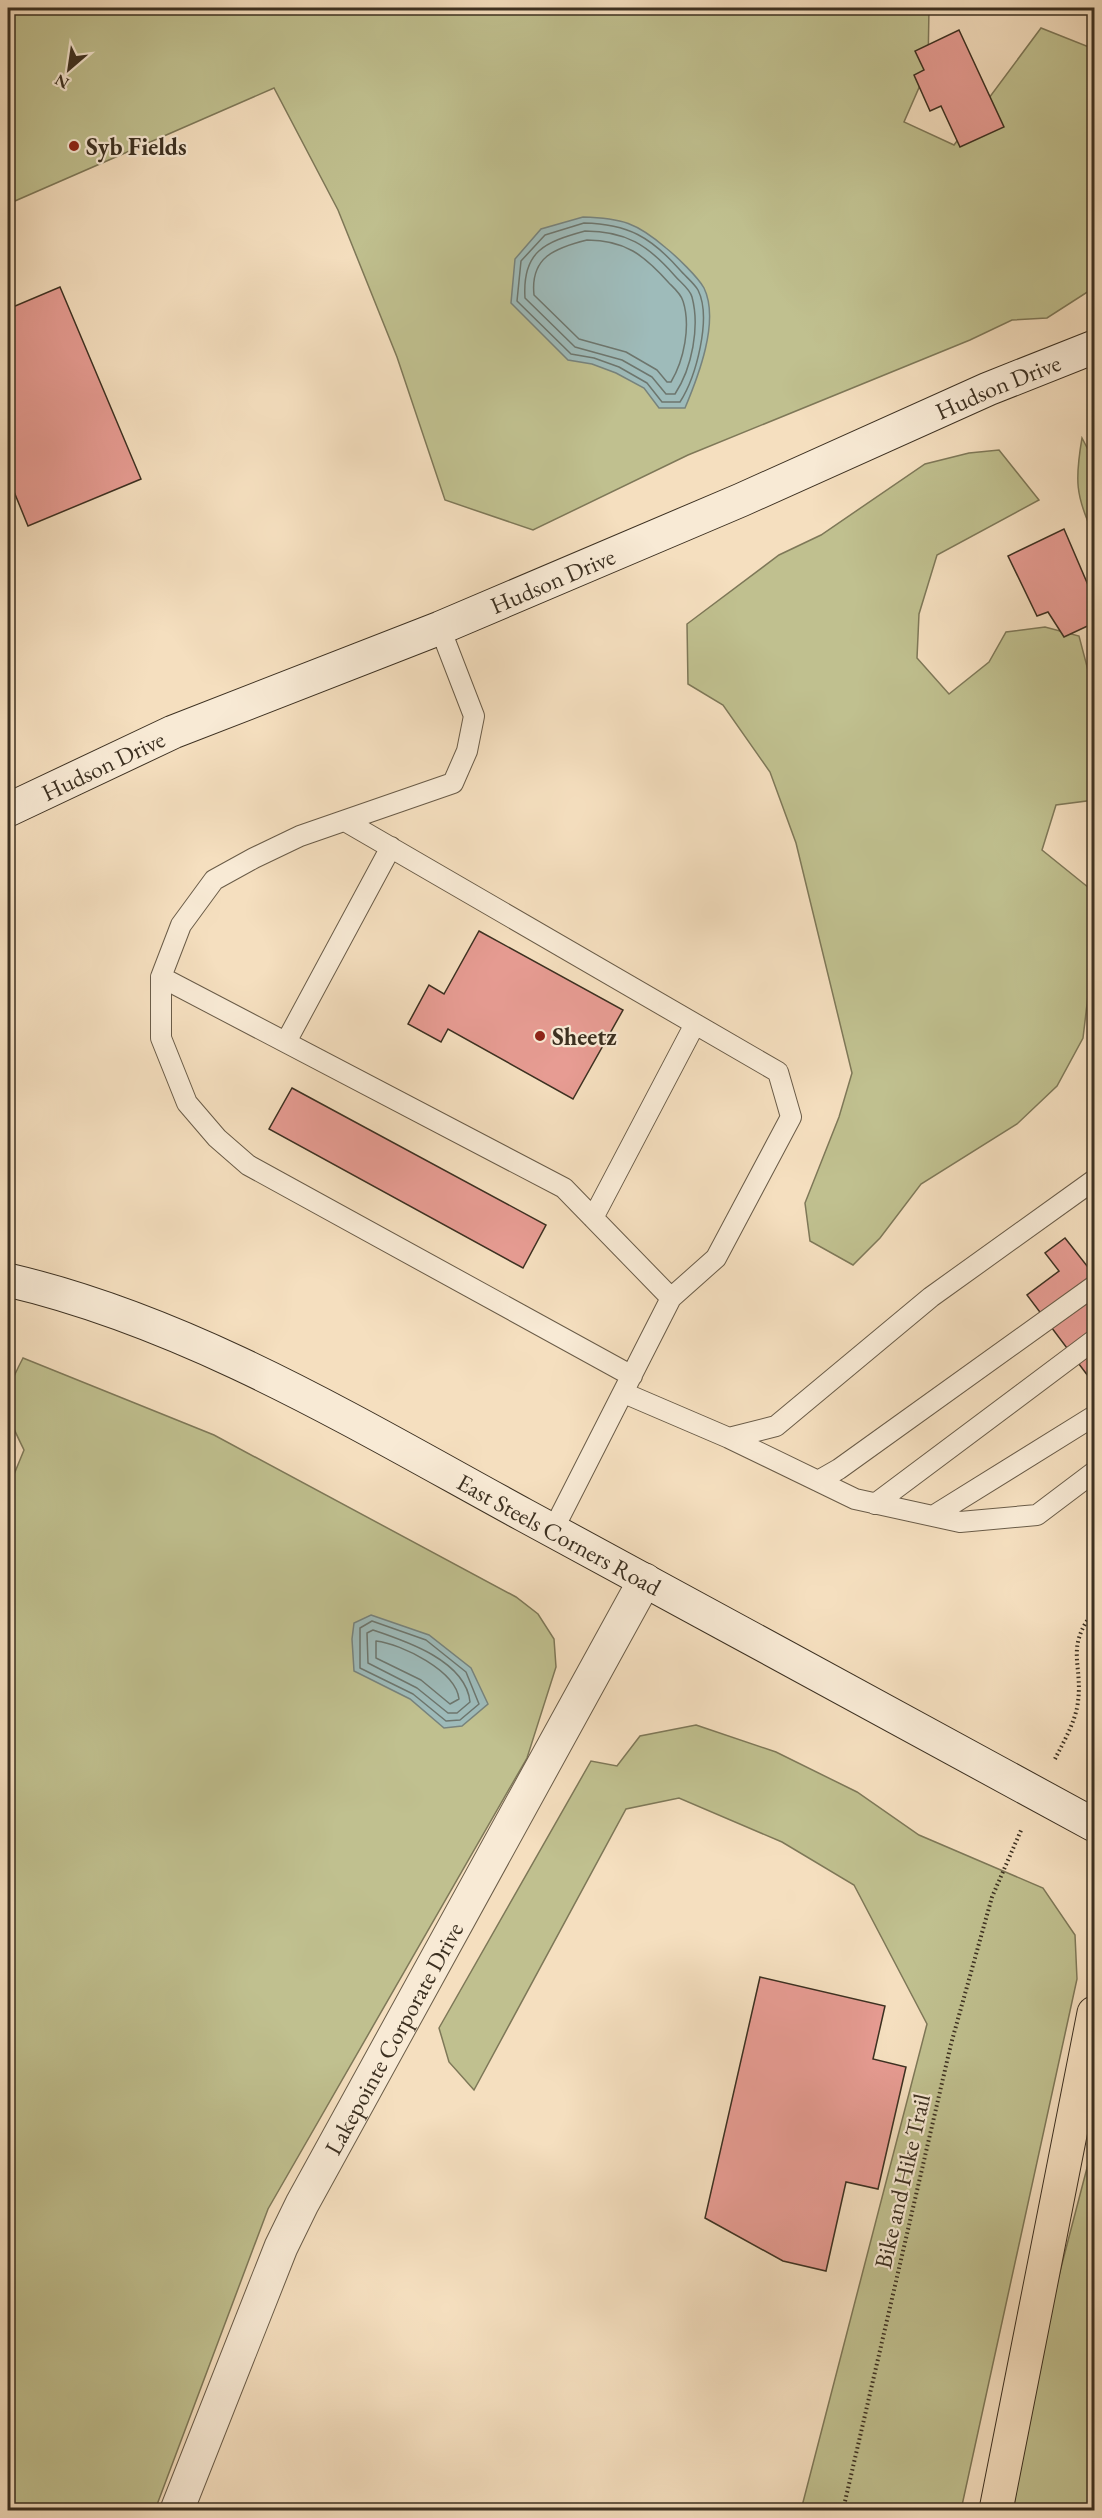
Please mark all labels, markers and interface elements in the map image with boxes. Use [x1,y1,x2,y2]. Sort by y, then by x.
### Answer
north arrow [39,39,99,99]
text: N [51,69,73,94]
place label: Syb Fields [86,131,187,163]
marker: Syb Fields [67,139,81,153]
street label: Hudson Drive [930,346,1065,426]
street label: Hudson Drive [485,540,619,621]
street label: Hudson Drive [36,723,170,808]
place label: Sheetz [552,1021,617,1052]
marker: Sheetz [533,1029,547,1043]
street label: East Steels Corners Road [452,1466,668,1603]
street label: Lakepointe Corporate Drive [317,1916,470,2160]
street label: Bike and Hike Trail [867,2090,937,2271]

